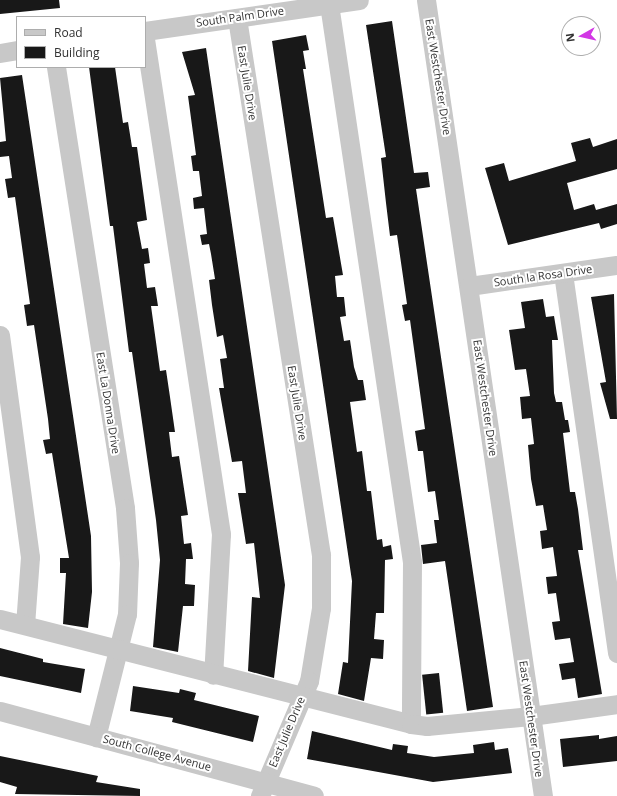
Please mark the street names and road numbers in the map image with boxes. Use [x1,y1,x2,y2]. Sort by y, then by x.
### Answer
street label: South Palm Drive [195,4,285,30]
street label: East Westchester Drive [422,18,454,136]
street label: East Julie Drive [235,45,259,121]
street label: South la Rosa Drive [493,263,593,289]
street label: East Westchester Drive [470,339,500,457]
street label: East La Donna Drive [93,351,123,455]
street label: East Julie Drive [285,365,309,441]
street label: East Westchester Drive [516,660,546,778]
street label: East Julie Drive [266,695,308,769]
street label: South College Avenue [101,732,213,774]

